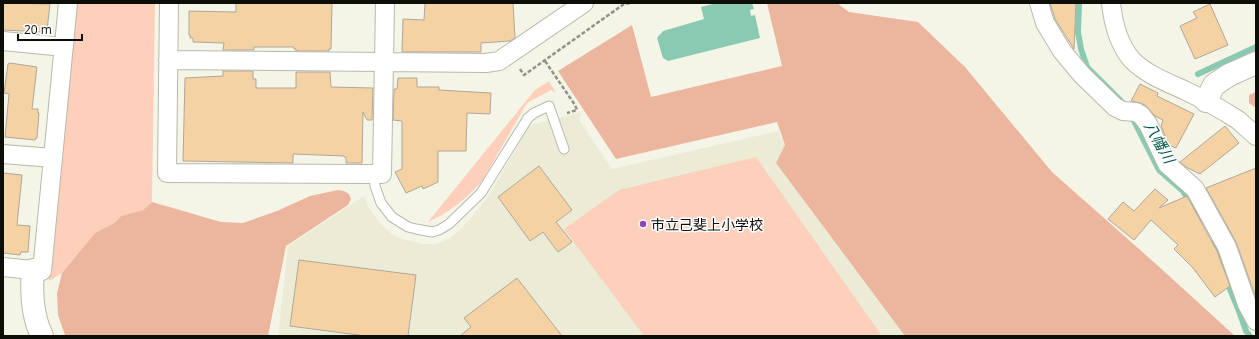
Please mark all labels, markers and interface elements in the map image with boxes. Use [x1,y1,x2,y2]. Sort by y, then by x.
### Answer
scale bar [18,16,82,42]
text: 20 m [24,21,52,38]
water label: 八幡川 [1140,117,1181,168]
place label: 市立己斐上小学校 [651,215,763,234]
marker: 市立己斐上小学校 [638,219,648,229]

